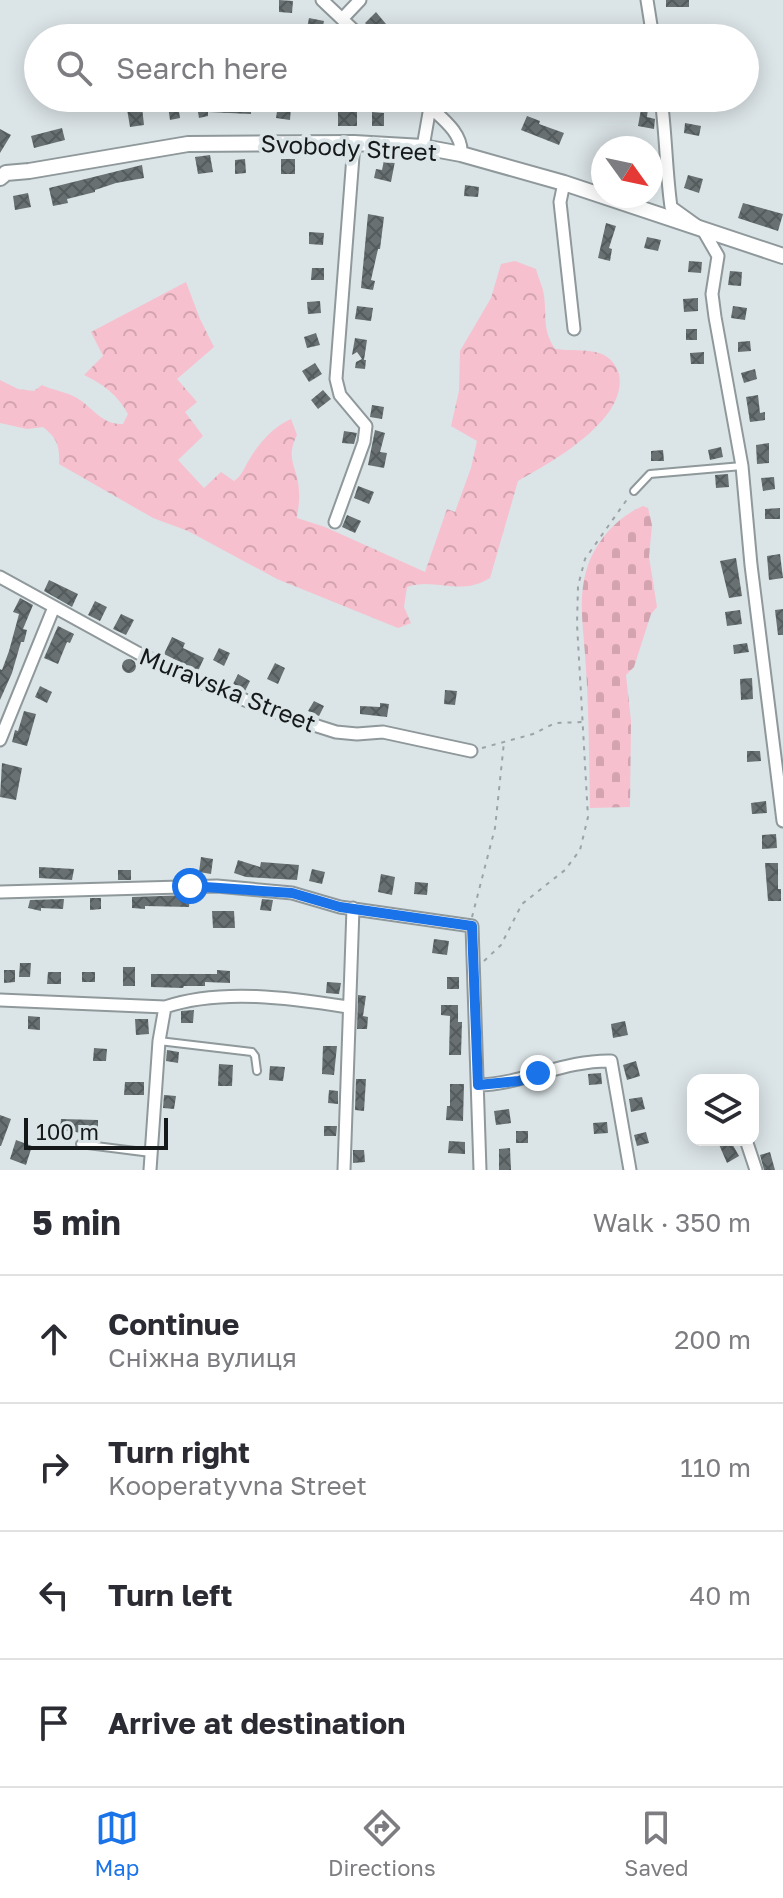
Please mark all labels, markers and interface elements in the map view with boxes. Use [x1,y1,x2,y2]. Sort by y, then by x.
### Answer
search box [24,24,759,112]
icon: search [52,46,96,90]
text: Search here [116,50,288,86]
street label: Svobody Street [260,128,438,166]
north arrow [591,136,663,208]
street label: Muravska Street [136,640,320,738]
route start [172,868,208,904]
route end [520,1055,556,1091]
map controls [687,1074,759,1146]
button: layers [687,1074,759,1146]
scale bar [24,1114,168,1150]
text: 100 m [36,1118,99,1145]
text: 5 min [32,1202,121,1242]
text: Walk · 350 m [593,1207,751,1238]
text: Continue [108,1306,239,1342]
icon: ahead [32,1317,76,1361]
text: 200 m [674,1324,751,1355]
text: Сніжна вулиця [108,1342,297,1373]
text: Turn right [108,1434,250,1470]
icon: right [32,1445,76,1489]
text: 110 m [680,1452,751,1483]
text: Kooperatyvna Street [108,1470,367,1501]
icon: left [32,1573,76,1617]
text: Turn left [108,1577,233,1613]
text: 40 m [690,1580,751,1611]
icon: arrive [32,1701,76,1745]
text: Arrive at destination [108,1705,405,1741]
tab: Map [94,1806,139,1881]
tab: Directions [328,1806,436,1881]
tab: Saved [624,1806,689,1881]

